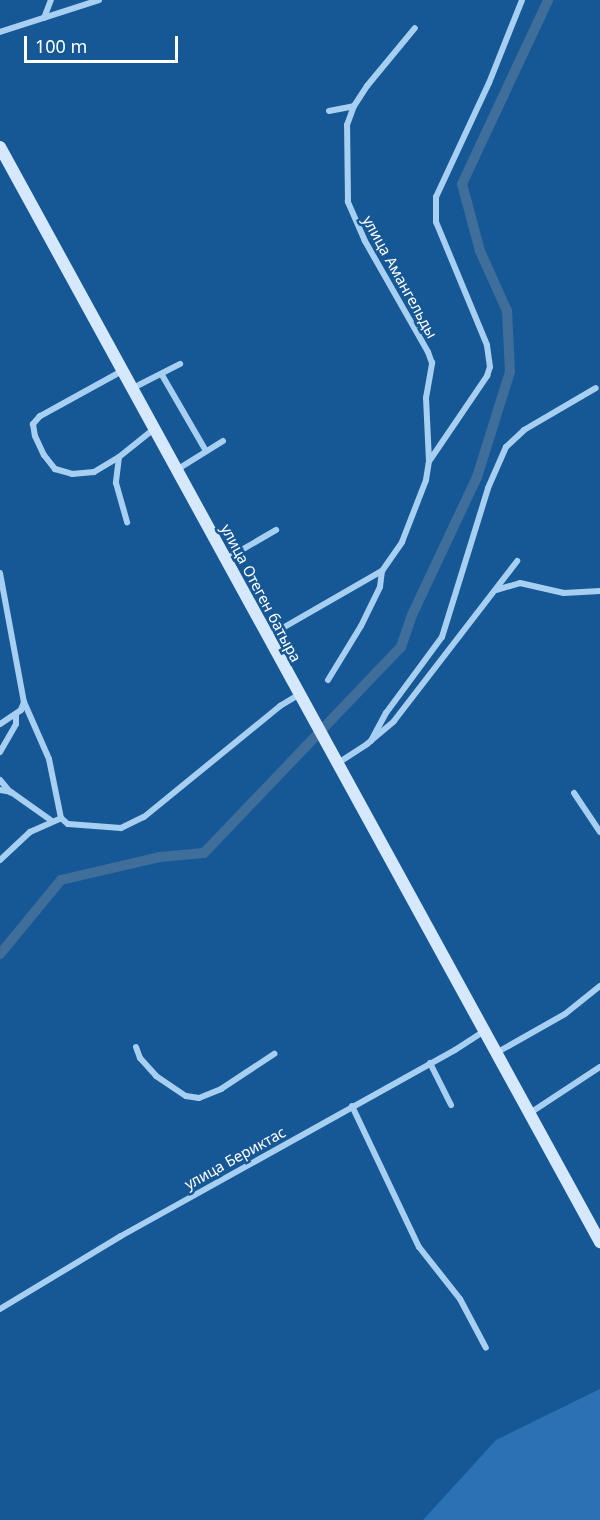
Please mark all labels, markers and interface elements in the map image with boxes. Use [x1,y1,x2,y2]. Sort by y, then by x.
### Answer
scale bar [27,24,182,62]
text: 100 m [35,34,87,58]
street label: улица Амангельды [359,213,441,341]
street label: улица Отеген батыра [217,521,305,665]
street label: улица Бериктас [181,1123,289,1193]

